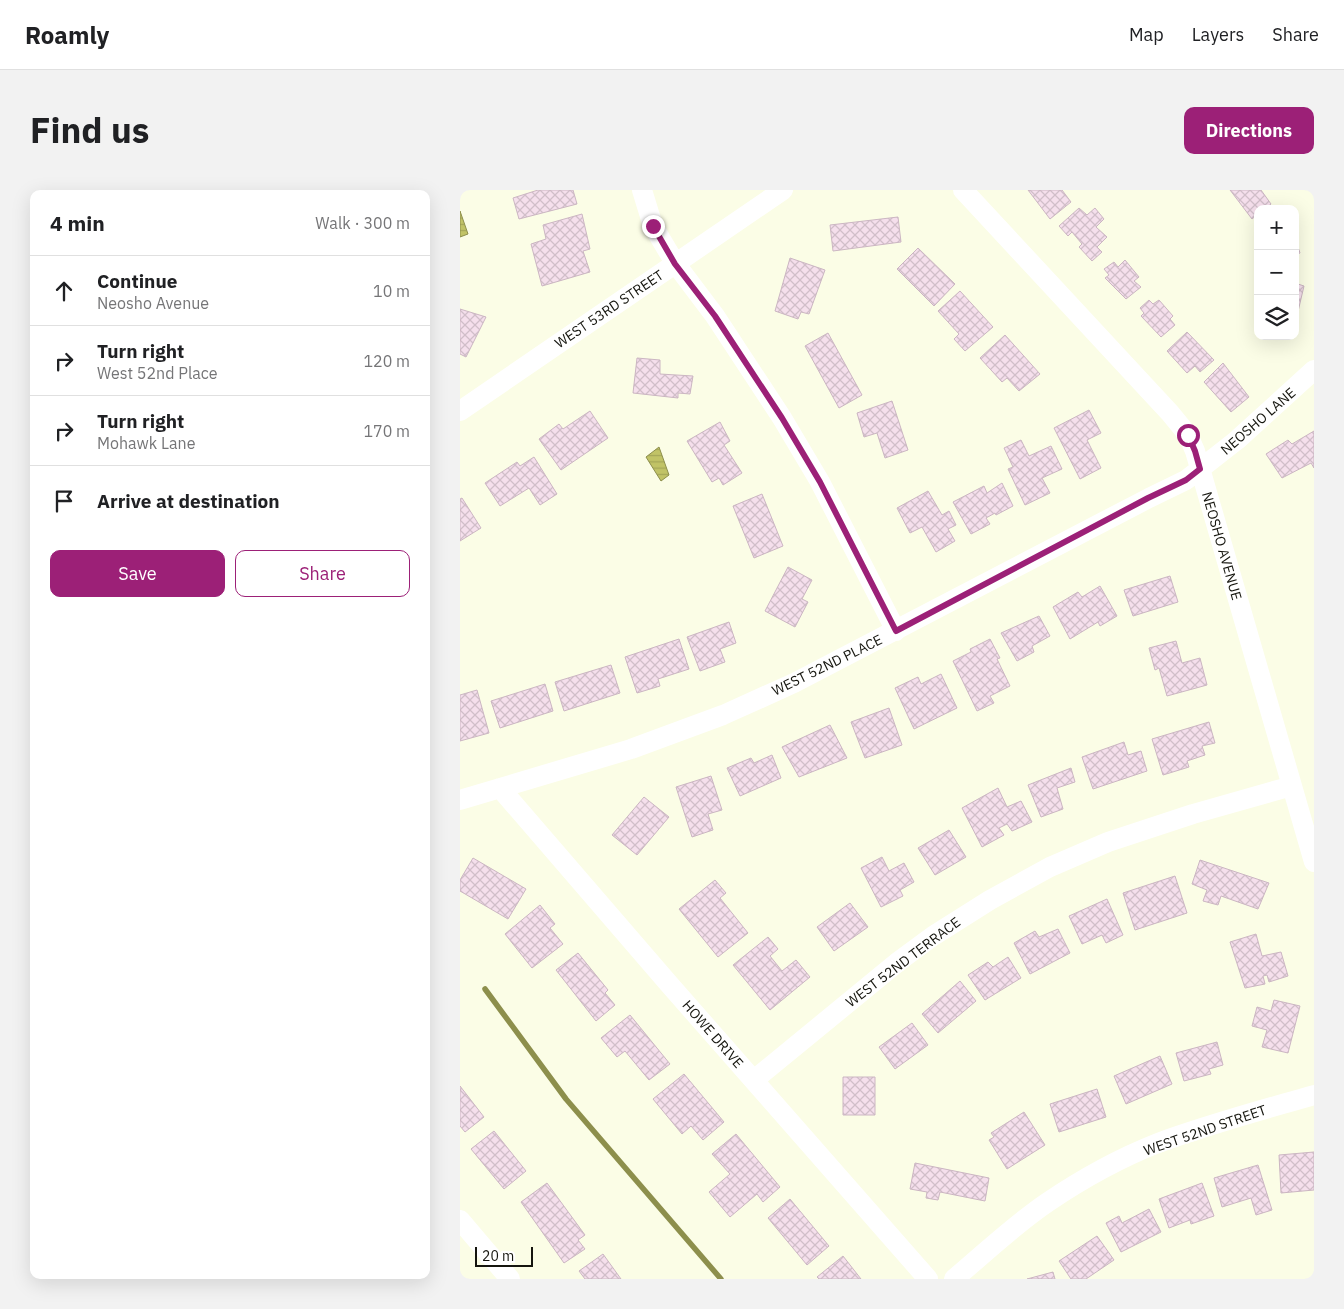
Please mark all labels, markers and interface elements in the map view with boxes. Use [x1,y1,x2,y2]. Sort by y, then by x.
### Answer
text: Roamly [25,19,109,51]
text: Map [1129,23,1164,46]
text: Layers [1192,23,1244,46]
text: Share [1272,23,1319,46]
text: Find us [30,107,149,153]
button: Directions [1184,107,1314,154]
map controls [1254,205,1299,340]
button: + [1254,205,1299,250]
text: 4 min [50,209,105,237]
text: Walk · 300 m [315,213,410,233]
route end [642,215,665,238]
button: − [1254,250,1299,295]
street label: WEST 53RD STREET [551,266,667,352]
text: Continue [97,269,177,293]
icon: ahead [50,277,78,305]
text: 10 m [373,281,410,301]
text: Neosho Avenue [97,293,209,313]
button: layers [1254,295,1299,340]
text: Turn right [97,339,184,363]
icon: right [50,347,78,375]
text: 120 m [363,351,410,371]
text: West 52nd Place [97,363,218,383]
street label: NEOSHO LANE [1217,384,1299,458]
text: Turn right [97,409,184,433]
icon: right [50,417,78,445]
text: 170 m [363,421,410,441]
route start [1177,424,1200,447]
text: Mohawk Lane [97,433,195,453]
icon: arrive [50,487,78,515]
text: Arrive at destination [97,489,280,513]
street label: NEOSHO AVENUE [1198,490,1246,602]
button: Save [50,550,225,597]
button: Share [235,550,410,597]
street label: WEST 52ND PLACE [769,630,885,700]
street label: WEST 52ND TERRACE [842,913,964,1011]
street label: HOWE DRIVE [679,996,747,1072]
street label: WEST 52ND STREET [1141,1101,1269,1159]
scale bar [475,1244,532,1267]
text: 20 m [482,1247,514,1265]

